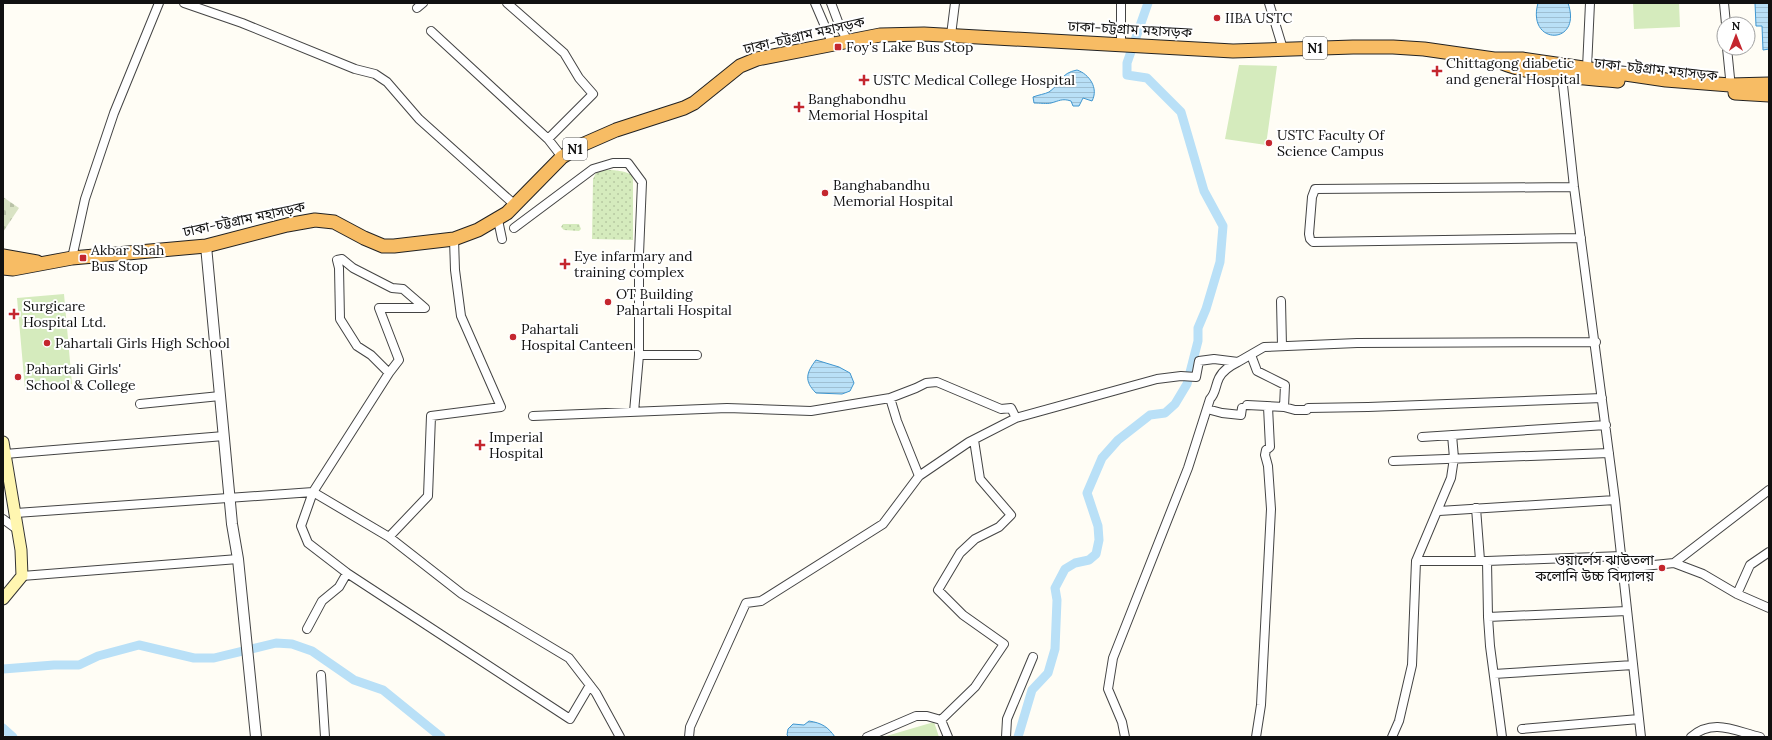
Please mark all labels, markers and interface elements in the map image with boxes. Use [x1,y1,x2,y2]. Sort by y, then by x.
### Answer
place label: IIBA USTC [1225,9,1293,27]
street label: ঢাকা-চট্টগ্রাম মহাসড়ক [741,12,867,58]
marker: IIBA USTC [1212,13,1222,23]
north arrow [1716,16,1756,56]
street label: ঢাকা-চট্টগ্রাম মহাসড়ক [1067,17,1193,41]
text: N [1732,19,1741,33]
road number: N1 [1303,37,1327,59]
place label: Foy's Lake Bus Stop [846,38,973,56]
marker: Foy's Lake Bus Stop [833,42,843,52]
street label: ঢাকা-চট্টগ্রাম মহাসড়ক [1592,53,1719,85]
place label: Chittagong diabetic and general Hospital [1446,54,1580,88]
marker: Chittagong diabetic and general Hospital [1431,65,1443,77]
place label: USTC Medical College Hospital [873,71,1075,89]
marker: USTC Medical College Hospital [858,74,870,86]
place label: Banghabondhu Memorial Hospital [808,90,928,124]
marker: Banghabondhu Memorial Hospital [793,101,805,113]
place label: USTC Faculty Of Science Campus [1277,126,1385,160]
road number: N1 [563,138,587,160]
marker: USTC Faculty Of Science Campus [1264,138,1274,148]
place label: Banghabandhu Memorial Hospital [833,176,953,210]
marker: Banghabandhu Memorial Hospital [820,188,830,198]
street label: ঢাকা-চট্টগ্রাম মহাসড়ক [180,197,307,241]
place label: Akbar Shah Bus Stop [90,241,164,275]
place label: Eye infarmary and training complex [574,247,693,281]
marker: Akbar Shah Bus Stop [78,253,88,263]
marker: Eye infarmary and training complex [559,258,571,270]
place label: OT Building Pahartali Hospital [616,285,732,319]
place label: Surgicare Hospital Ltd. [23,297,106,331]
marker: OT Building Pahartali Hospital [603,297,613,307]
marker: Surgicare Hospital Ltd. [8,308,20,320]
place label: Pahartali Hospital Canteen [521,320,634,354]
marker: Pahartali Hospital Canteen [508,332,518,342]
place label: Pahartali Girls High School [55,334,230,352]
marker: Pahartali Girls High School [42,338,52,348]
place label: Pahartali Girls' School & College [26,360,136,394]
marker: Pahartali Girls' School & College [13,372,23,382]
place label: Imperial Hospital [489,428,543,462]
marker: Imperial Hospital [474,439,486,451]
place label: ওয়ার্লেস ঝাউতলা কলোনি উচ্চ বিদ্যালয় [1534,551,1654,585]
marker: ওয়ার্লেস ঝাউতলা কলোনি উচ্চ বিদ্যালয় [1657,563,1667,573]

